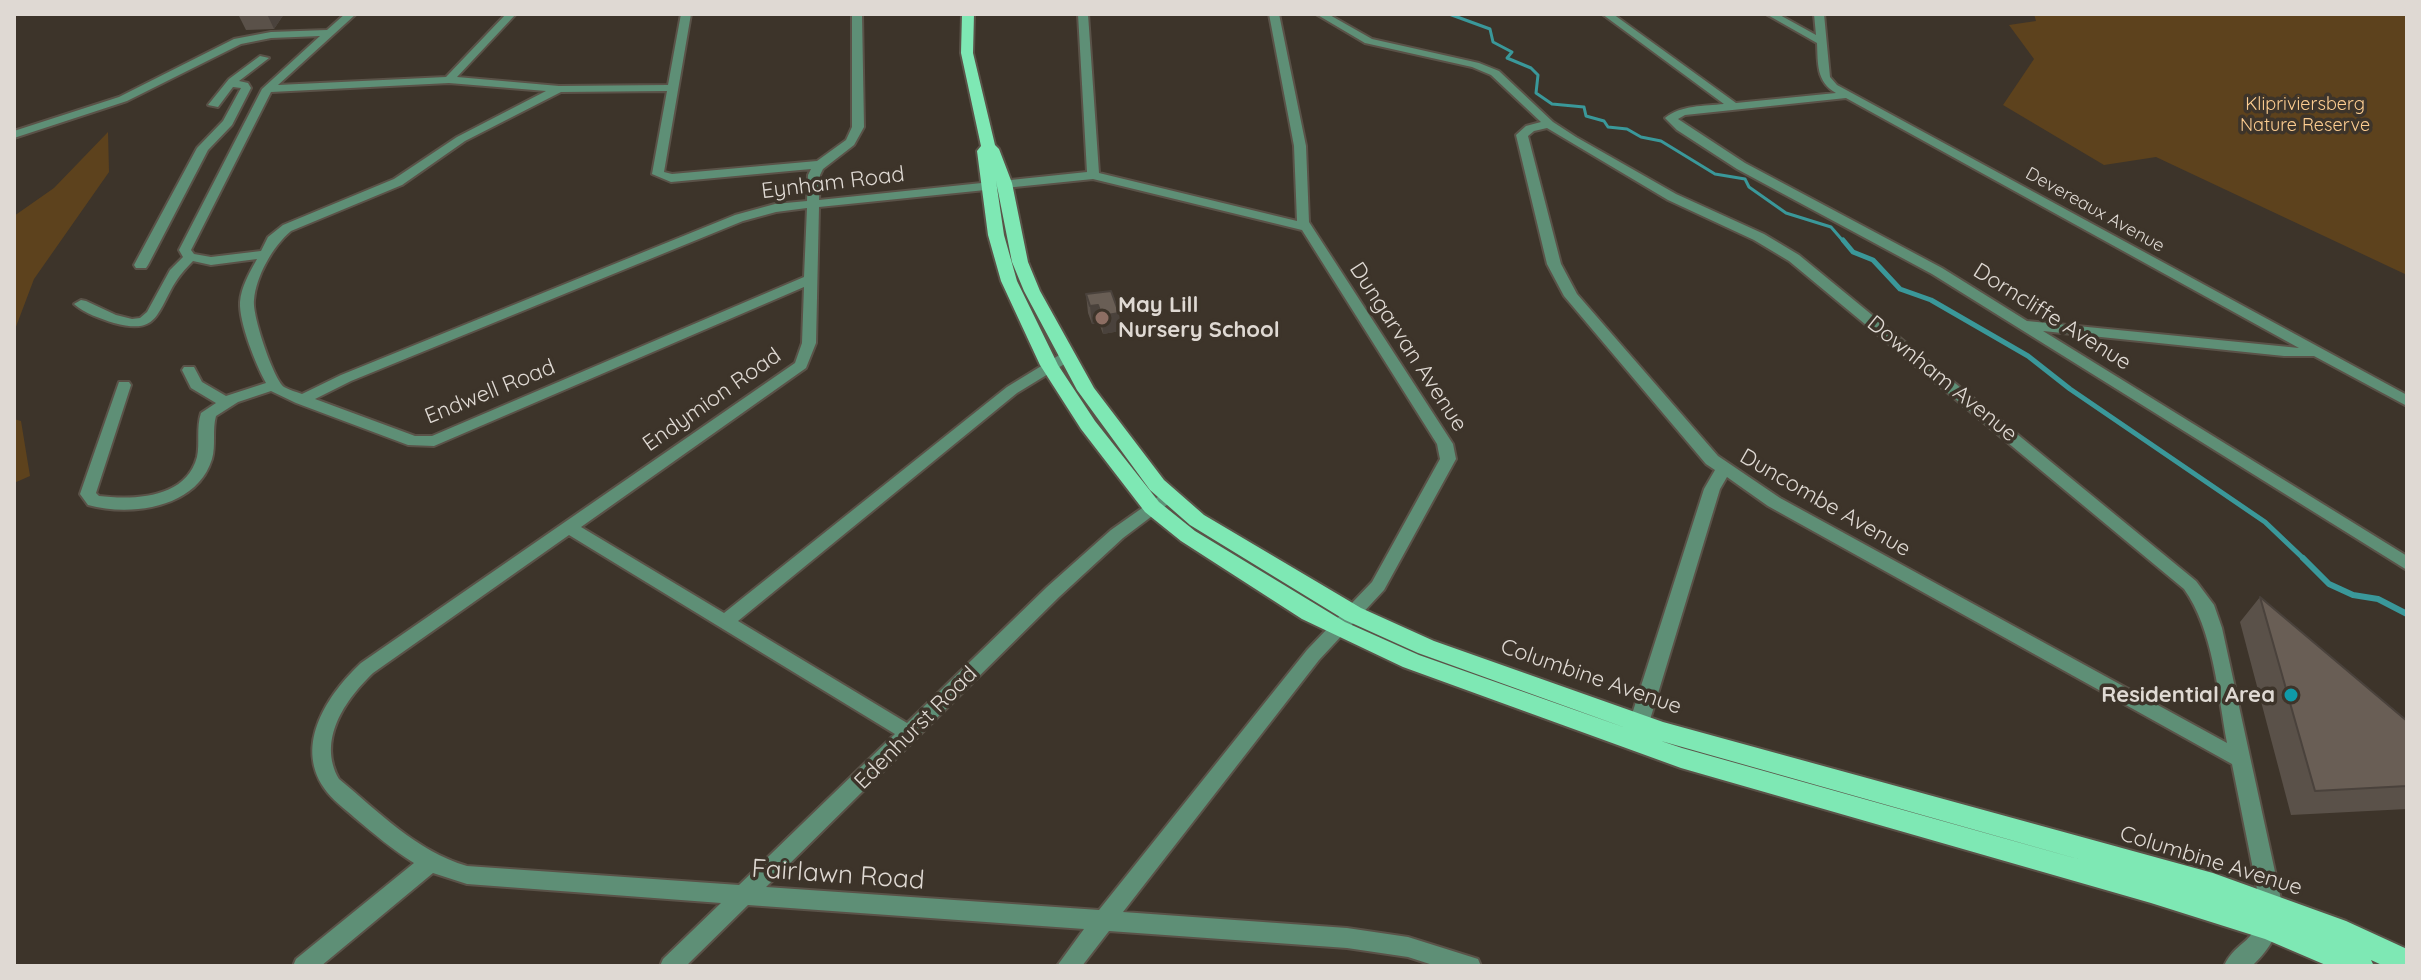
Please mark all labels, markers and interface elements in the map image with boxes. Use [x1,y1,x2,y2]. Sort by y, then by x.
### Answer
park label: Klipriviersberg Nature Reserve [2240,94,2370,136]
street label: Eynham Road [760,161,906,205]
street label: Devereaux Avenue [2022,163,2168,257]
street label: Dungarvan Avenue [1343,257,1473,437]
street label: Dorncliffe Avenue [1968,258,2136,376]
place label: May Lill Nursery School [1118,292,1280,344]
marker: May Lill Nursery School [1093,309,1111,327]
street label: Downham Avenue [1862,310,2022,448]
street label: Endymion Road [638,343,786,457]
street label: Endwell Road [421,354,559,430]
street label: Duncombe Avenue [1735,443,1915,563]
street label: Columbine Avenue [1497,634,1685,720]
street label: Edenhurst Road [849,661,983,795]
place label: Residential Area [2101,682,2275,708]
marker: Residential Area [2282,686,2300,704]
street label: Columbine Avenue [2116,821,2306,901]
street label: Fairlawn Road [750,853,926,897]

